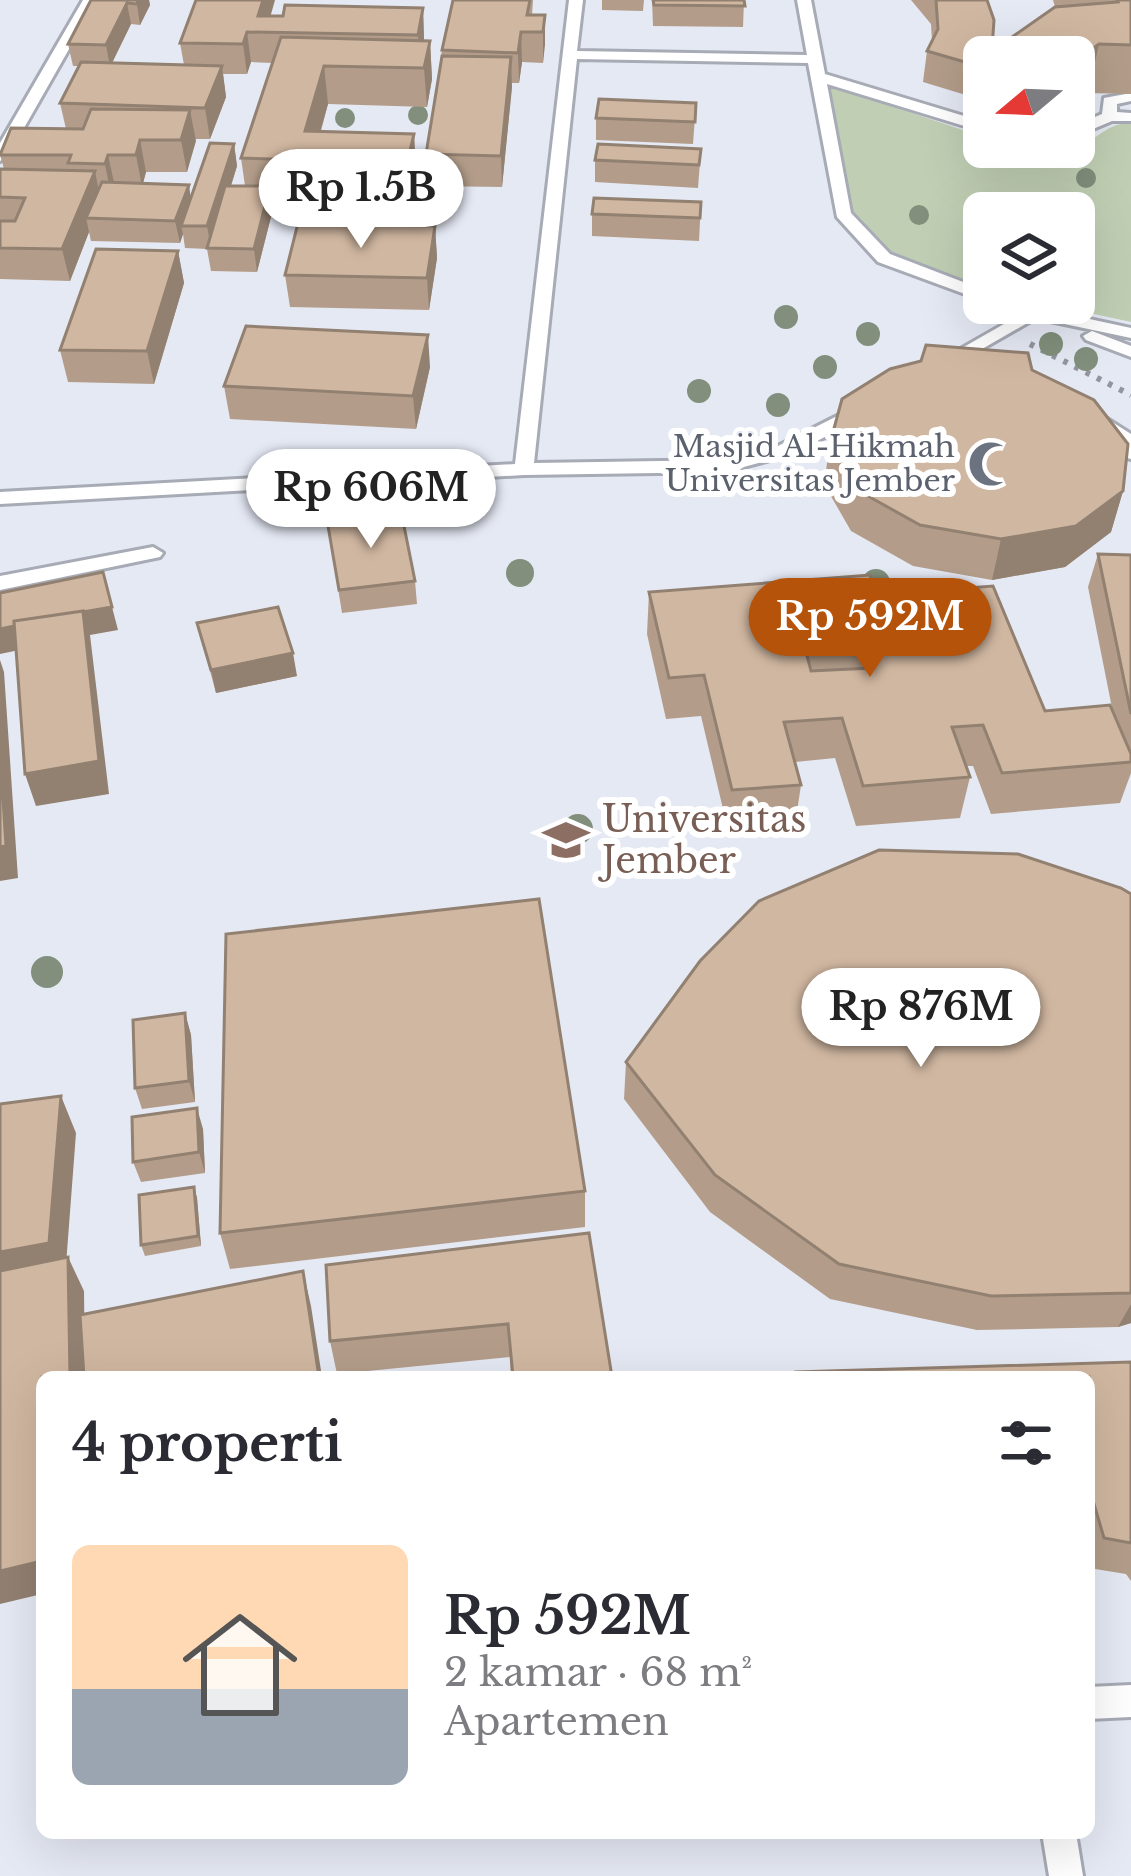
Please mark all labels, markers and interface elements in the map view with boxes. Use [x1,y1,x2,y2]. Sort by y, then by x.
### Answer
north arrow [963,36,1095,168]
map controls [963,36,1095,324]
pin: Rp 1.5B [250,149,472,251]
text: Rp 1.5B [286,163,436,212]
button: layers [963,192,1095,324]
place label: Masjid Al-Hikmah Universitas Jember [665,428,956,499]
mosque icon: Masjid Al-Hikmah Universitas Jember [966,439,1016,489]
pin: Rp 606M [260,449,482,551]
text: Rp 606M [273,463,469,512]
pin: Rp 592M [759,578,981,680]
text: Rp 592M [776,592,964,641]
place label: Universitas Jember [598,797,806,883]
school or university icon: Universitas Jember [541,815,591,865]
pin: Rp 876M [810,968,1032,1070]
text: Rp 876M [828,982,1014,1031]
icon: filters [993,1410,1059,1476]
text: 4 properti [72,1412,342,1475]
text: Rp 592M [444,1585,691,1648]
icon: home [168,1593,312,1737]
text: 2 kamar · 68 m² [444,1648,752,1697]
text: Apartemen [444,1697,669,1746]

